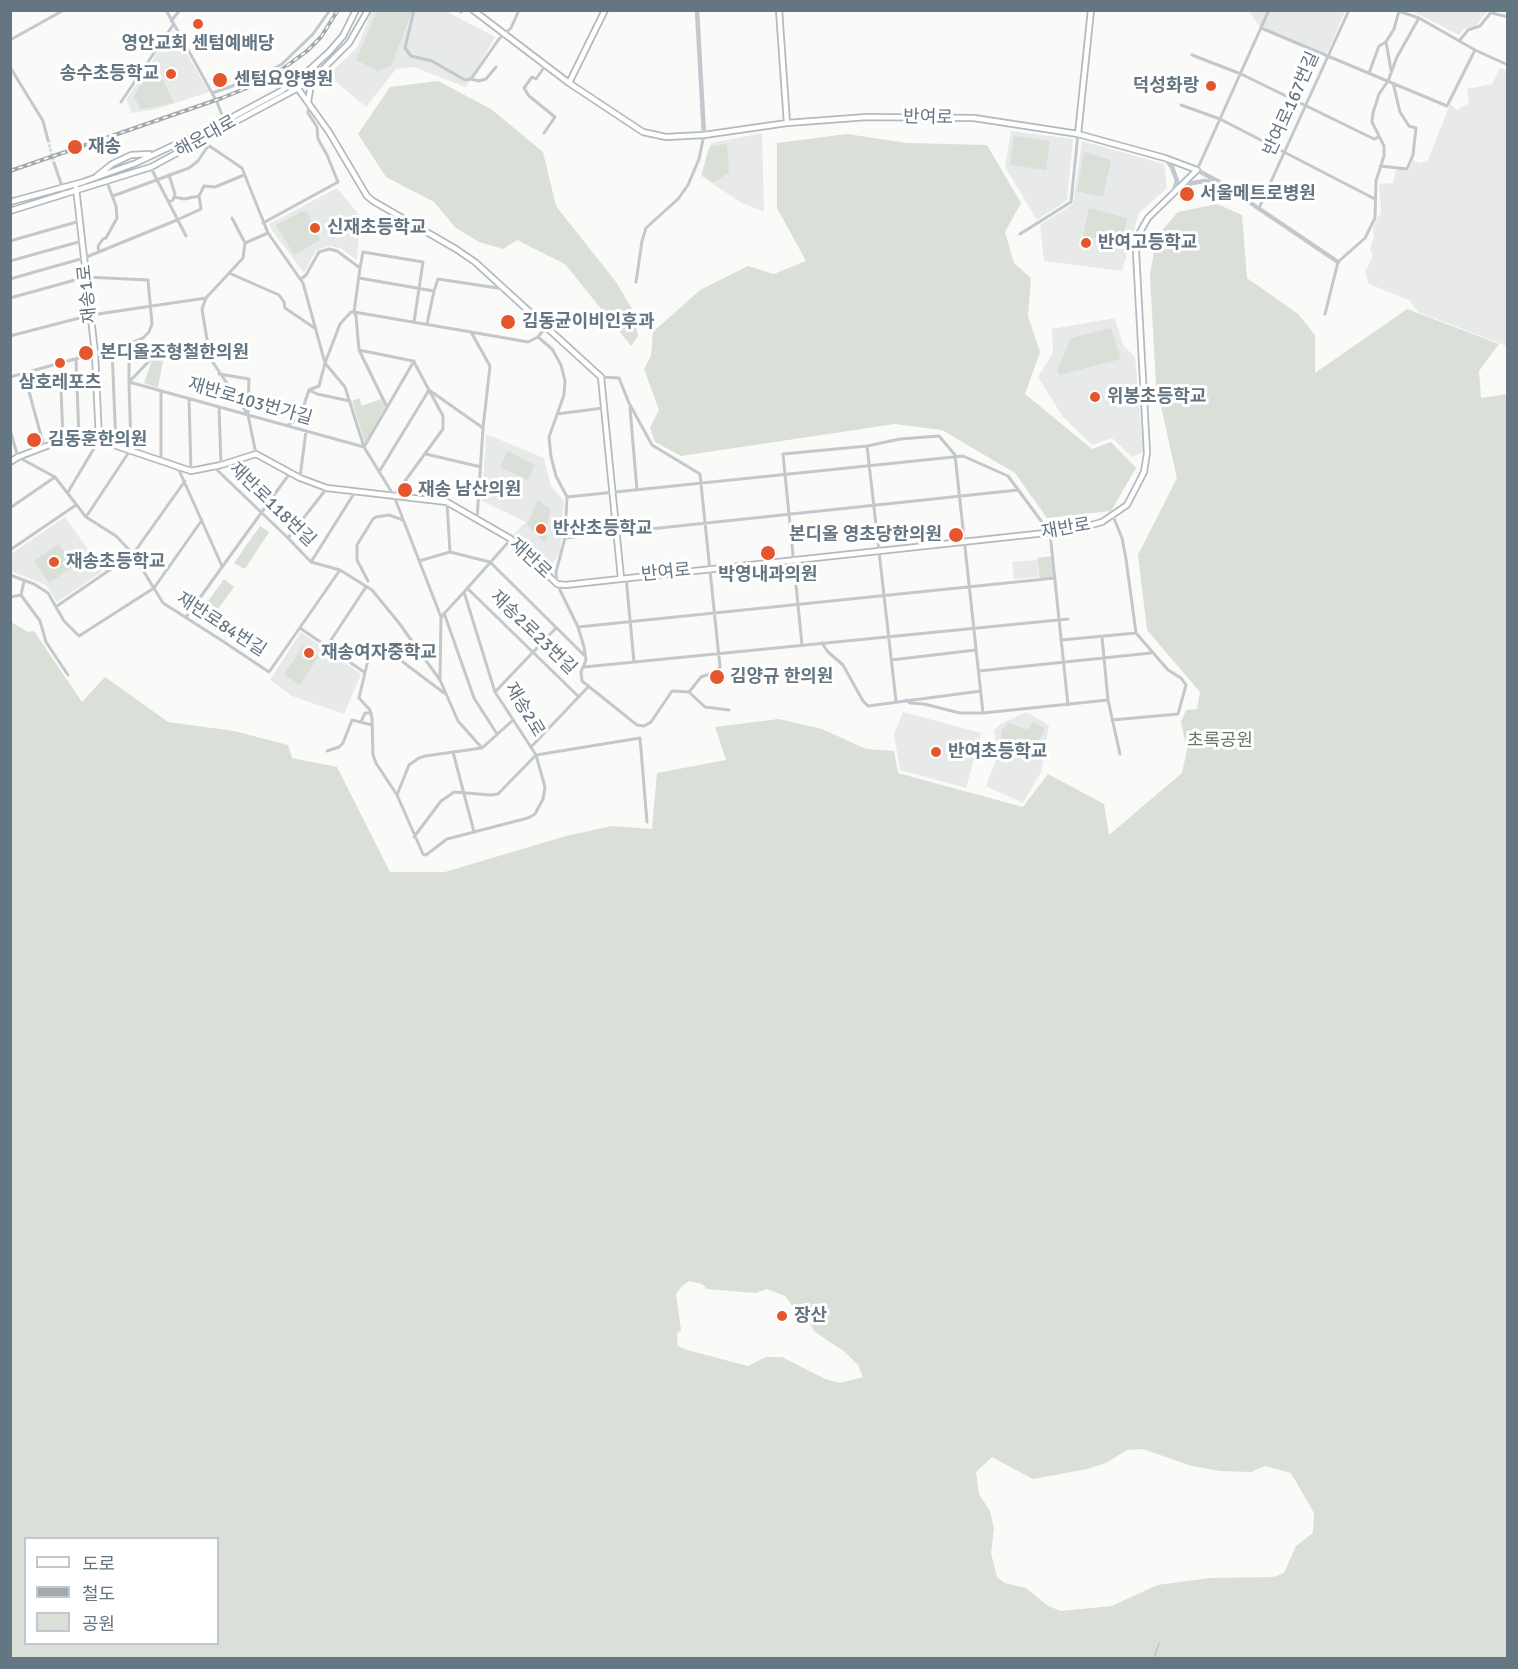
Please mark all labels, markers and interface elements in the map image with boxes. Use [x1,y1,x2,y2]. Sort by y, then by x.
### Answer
marker: 영안교회 센텀예배당 [191,17,205,31]
place label: 영안교회 센텀예배당 [122,33,274,55]
street label: 반여로167번길 [1259,48,1325,160]
place label: 송수초등학교 [60,63,159,85]
marker: 송수초등학교 [164,67,178,81]
place label: 센텀요양병원 [234,69,333,91]
marker: 센텀요양병원 [211,71,229,89]
place label: 덕성화랑 [1133,75,1199,97]
marker: 덕성화랑 [1204,79,1218,93]
street label: 반여로 [903,107,953,129]
street label: 해운대로 [172,111,240,163]
place label: 재송 [88,136,121,158]
marker: 재송 [66,138,84,156]
place label: 서울메트로병원 [1200,183,1316,205]
marker: 서울메트로병원 [1178,185,1196,203]
place label: 신재초등학교 [327,217,426,239]
marker: 신재초등학교 [308,221,322,235]
place label: 반여고등학교 [1098,232,1197,254]
marker: 반여고등학교 [1079,236,1093,250]
street label: 재송1로 [74,263,102,325]
place label: 김동균이비인후과 [522,311,654,333]
marker: 김동균이비인후과 [499,313,517,331]
place label: 본디올조형철한의원 [100,342,249,364]
marker: 본디올조형철한의원 [77,344,95,362]
marker: 삼호레포츠 [53,356,67,370]
place label: 삼호레포츠 [19,372,101,394]
street label: 재반로103번가길 [185,374,315,430]
place label: 위봉초등학교 [1107,386,1206,408]
marker: 위봉초등학교 [1088,390,1102,404]
place label: 김동훈한의원 [48,429,147,451]
marker: 김동훈한의원 [25,431,43,449]
street label: 재반로118번길 [224,458,320,552]
place label: 재송 남산의원 [418,479,521,501]
marker: 재송 남산의원 [396,481,414,499]
street label: 재반로 [1040,514,1092,544]
place label: 반산초등학교 [553,518,652,540]
marker: 반산초등학교 [534,522,548,536]
place label: 본디올 영초당한의원 [789,524,942,546]
marker: 본디올 영초당한의원 [947,526,965,544]
street label: 재반로 [504,534,556,584]
marker: 박영내과의원 [759,544,777,562]
place label: 재송초등학교 [66,551,165,573]
marker: 재송초등학교 [47,555,61,569]
street label: 반여로 [640,560,692,586]
place label: 박영내과의원 [718,564,818,586]
street label: 재송2로23번길 [485,586,581,680]
street label: 재반로84번길 [172,588,270,662]
place label: 재송여자중학교 [321,642,437,664]
marker: 재송여자중학교 [302,646,316,660]
place label: 김양규 한의원 [730,666,833,688]
marker: 김양규 한의원 [708,668,726,686]
street label: 재송2로 [499,679,549,741]
park label: 초록공원 [1187,730,1253,752]
place label: 반여초등학교 [948,741,1047,763]
marker: 반여초등학교 [929,745,943,759]
place label: 장산 [794,1305,827,1327]
marker: 장산 [775,1309,789,1323]
legend [24,1537,219,1645]
text: 도로 [82,1553,115,1575]
text: 철도 [82,1583,115,1605]
text: 공원 [82,1613,115,1635]

